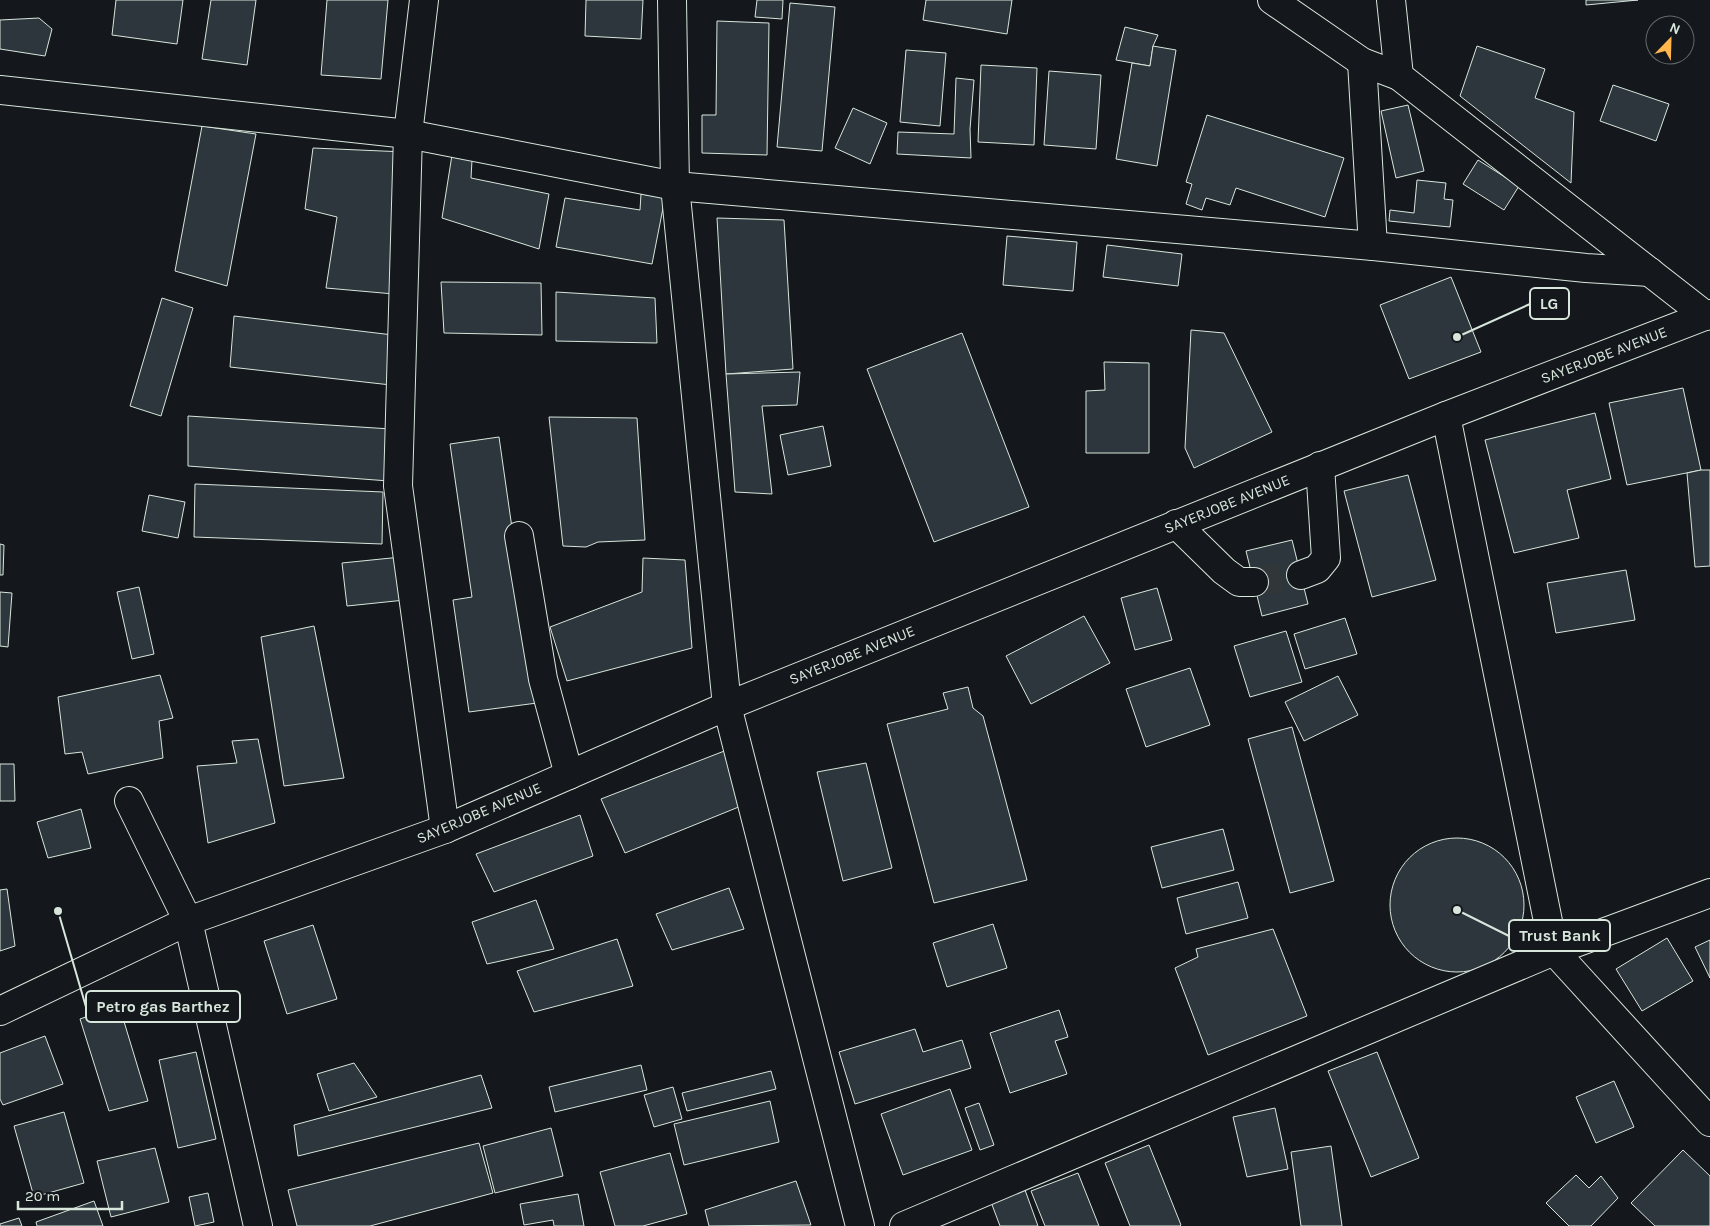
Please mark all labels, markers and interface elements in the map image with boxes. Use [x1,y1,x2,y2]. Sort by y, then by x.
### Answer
north arrow [1645,15,1695,65]
text: N [1667,19,1683,38]
callout: LG [1530,288,1569,319]
text: LG [1540,294,1558,313]
street label: SAYERJOBE AVENUE [1538,323,1670,387]
street label: SAYERJOBE AVENUE [1162,471,1292,537]
street label: SAYERJOBE AVENUE [787,622,917,688]
street label: SAYERJOBE AVENUE [414,779,544,847]
callout: Trust Bank [1509,920,1610,951]
text: Trust Bank [1519,926,1601,945]
callout: Petro gas Barthez [86,991,240,1022]
text: Petro gas Barthez [96,997,230,1016]
scale bar [18,1178,121,1210]
text: 20 m [25,1187,60,1205]

